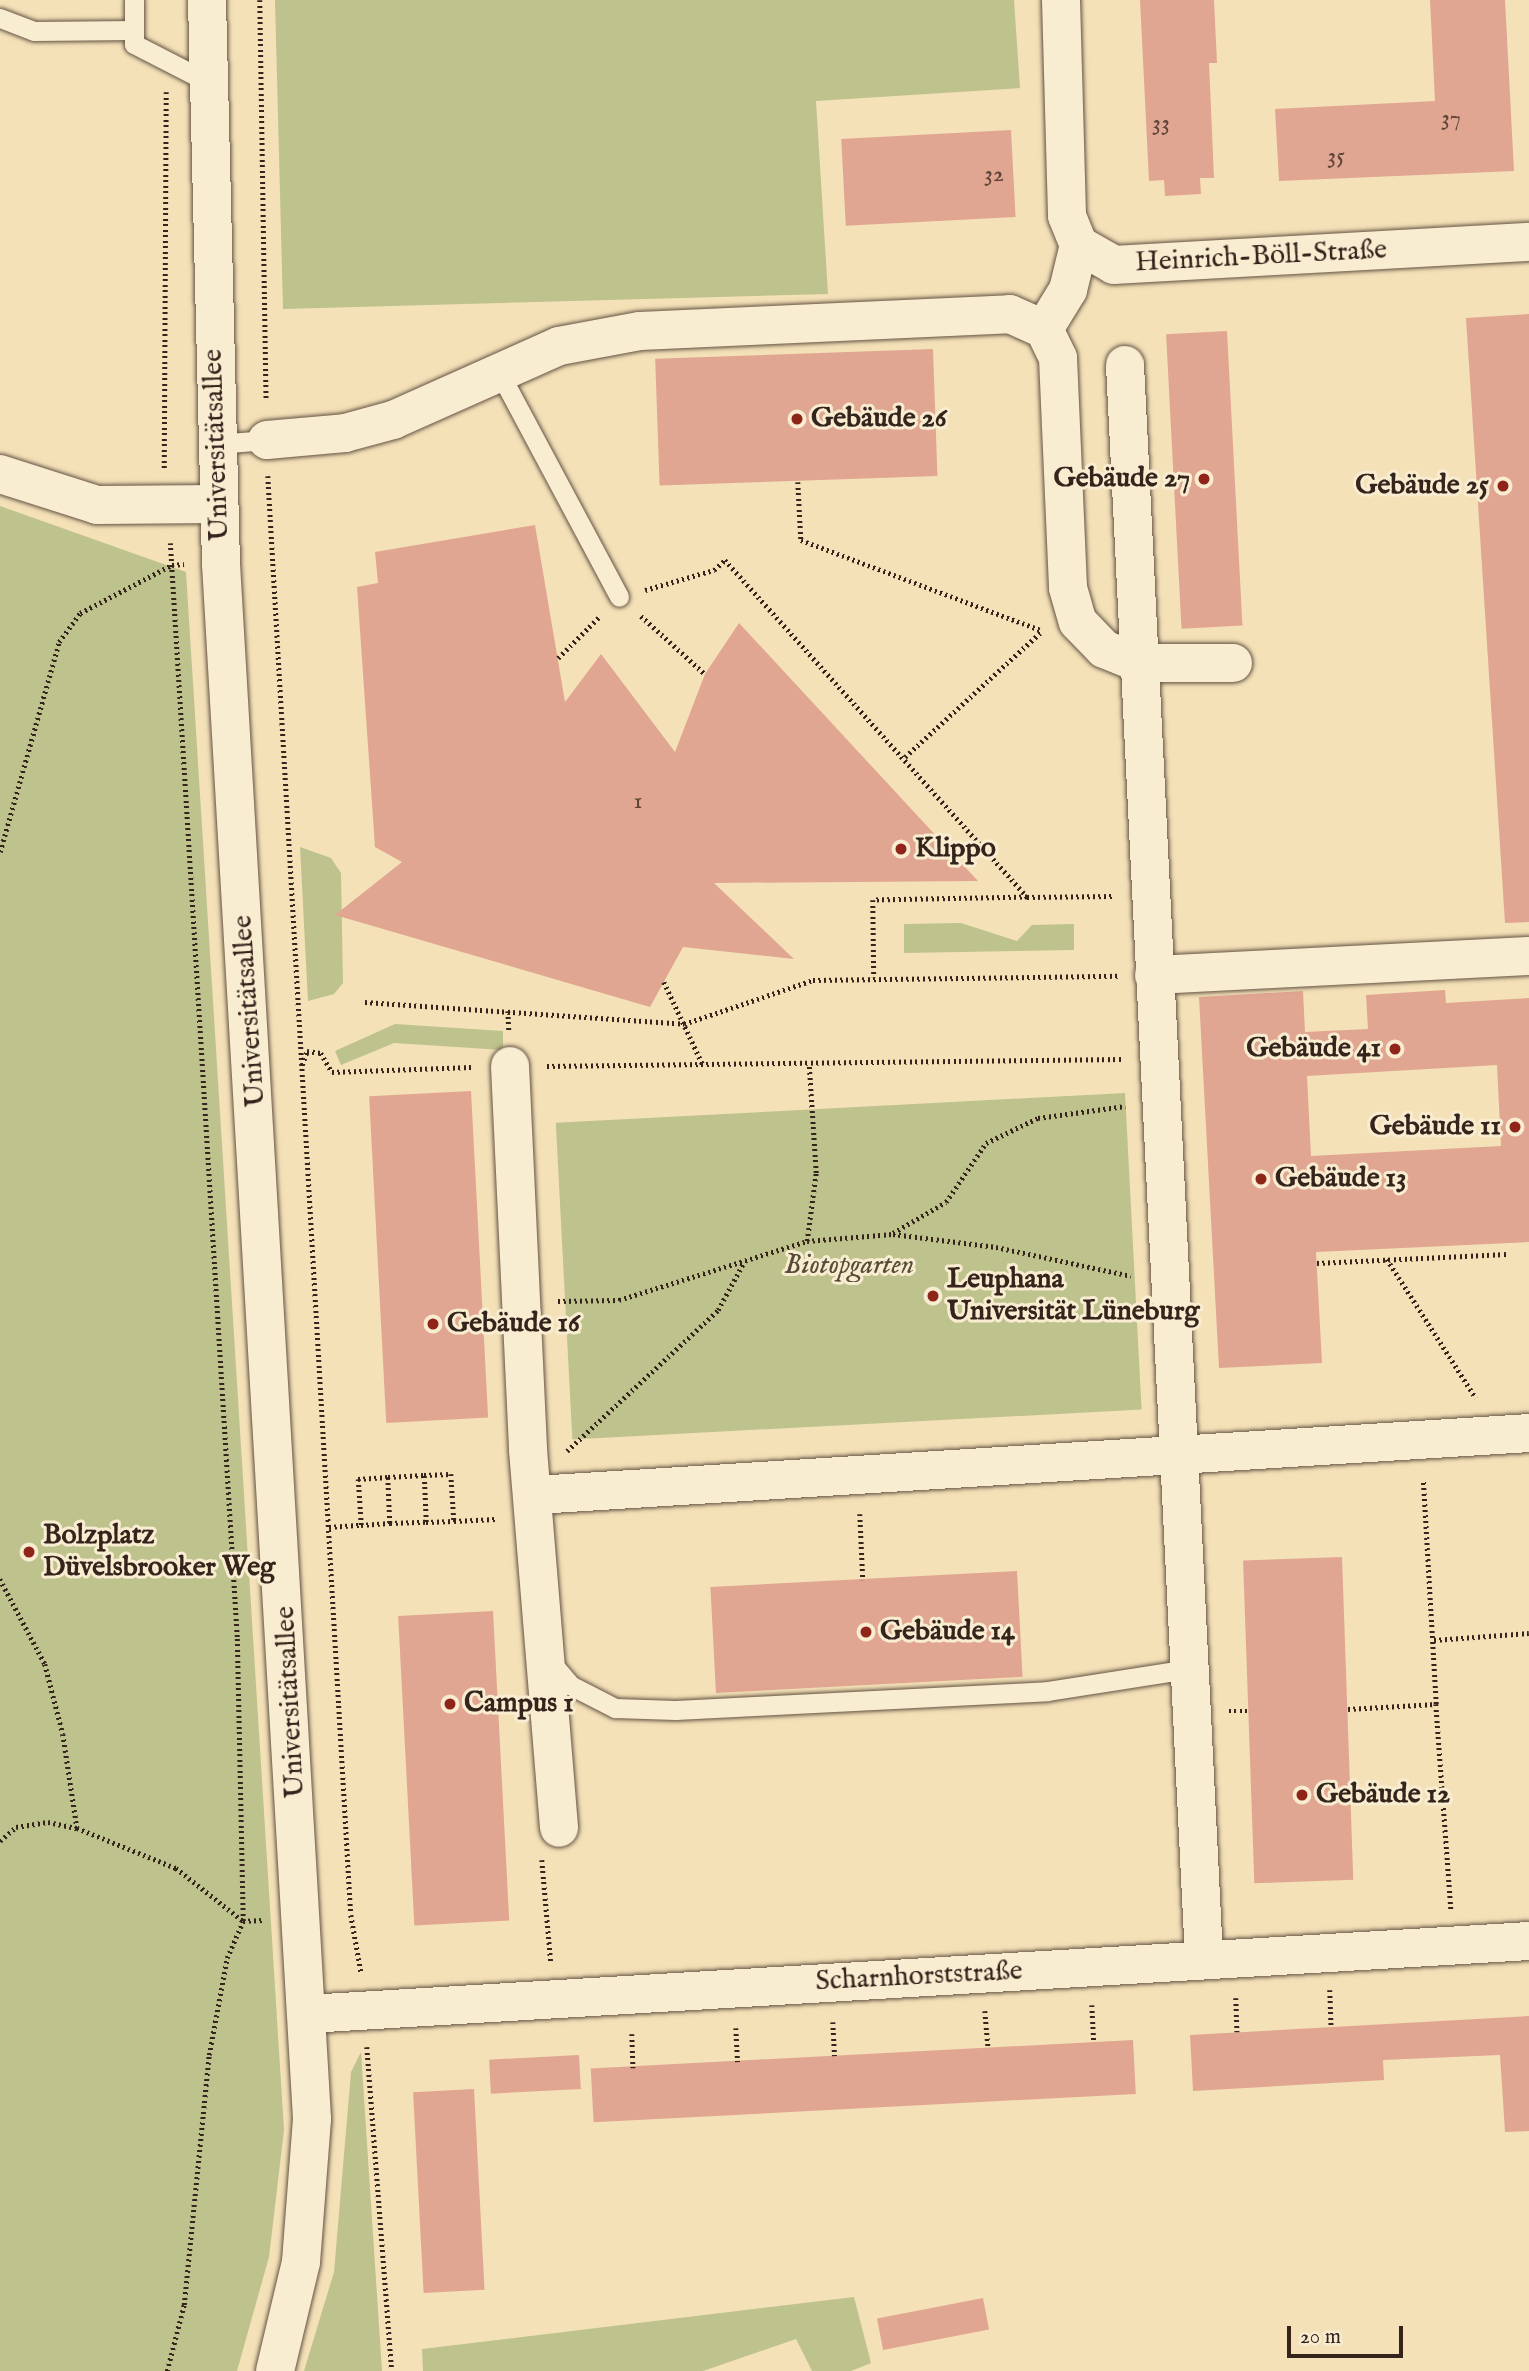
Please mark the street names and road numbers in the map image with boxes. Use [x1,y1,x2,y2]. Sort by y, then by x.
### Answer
street label: Heinrich-Böll-Straße [1134,234,1388,280]
street label: Universitätsallee [197,348,237,542]
street label: Universitätsallee [227,914,273,1108]
street label: Universitätsallee [269,1605,313,1799]
street label: Scharnhorststraße [815,1955,1023,1999]

